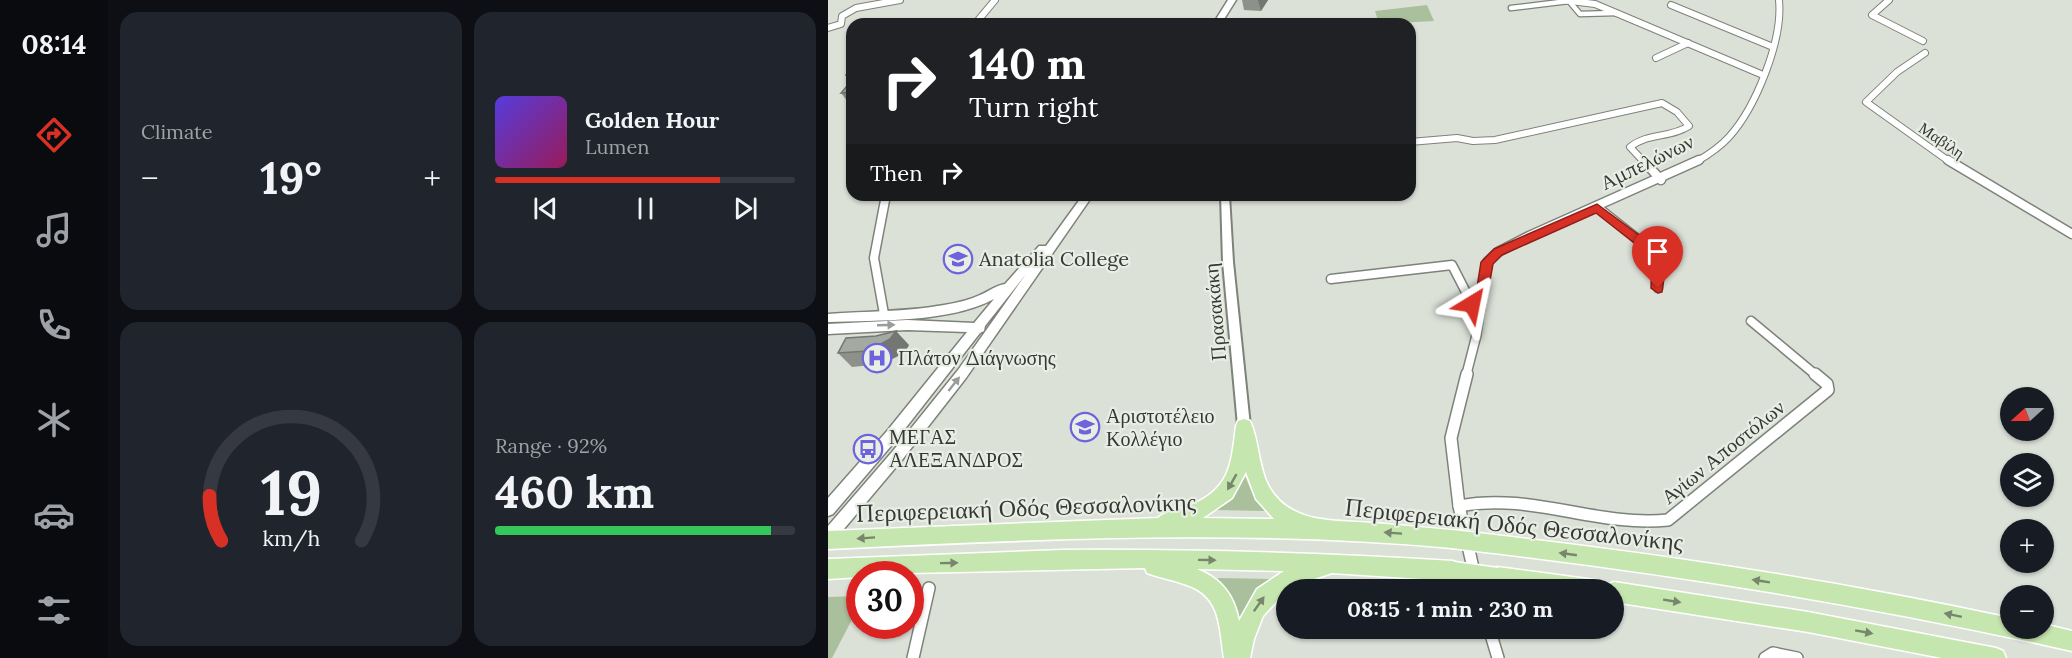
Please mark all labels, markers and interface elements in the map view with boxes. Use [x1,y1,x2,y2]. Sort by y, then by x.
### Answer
text: 08:14 [21,27,87,61]
text: 140 m [969,37,1085,91]
icon: right [870,42,948,120]
text: Turn right [969,90,1098,124]
text: Golden Hour [585,106,719,134]
icon: directions [33,114,75,156]
street label: Μαβίλη [1915,117,1969,163]
text: Climate [141,119,213,144]
street label: Αμπελώνων [1596,128,1698,195]
text: Lumen [585,134,649,159]
text: 19° [260,149,322,206]
icon: right [935,156,968,189]
text: − [141,157,159,199]
text: + [423,157,441,199]
text: Then [870,159,923,187]
icon: previous [529,192,562,225]
icon: pause [629,192,662,225]
icon: next [729,192,762,225]
icon: music [33,209,75,251]
pin [1632,226,1683,288]
icon: arrive [1641,235,1674,268]
school or university icon: Anatolia College [942,243,974,275]
place label: Anatolia College [978,246,1129,271]
street label: Πρασακάκη [1198,262,1231,362]
position arrow [1440,272,1504,336]
icon: phone [33,304,75,346]
one-way arrow [877,321,896,330]
hospital icon: Πλάτον Διάγνωσης [861,342,893,374]
place label: Πλάτον Διάγνωσης [898,345,1056,370]
one-way arrow [947,376,960,392]
north arrow [2000,387,2054,441]
map controls [2000,387,2054,639]
street label: Αγίων Αποστόλων [1656,394,1789,509]
icon: climate [33,399,75,441]
place label: Αριστοτέλειο Κολλέγιο [1106,403,1215,451]
school or university icon: Αριστοτέλειο Κολλέγιο [1069,411,1101,443]
place label: ΜΕΓΑΣ ΑΛΕΞΑΝΔΡΟΣ [889,424,1023,472]
text: Range · 92% [495,433,607,458]
bus stop icon: ΜΕΓΑΣ ΑΛΕΞΑΝΔΡΟΣ [852,433,884,465]
text: 19 [260,452,322,532]
button: layers [2000,453,2054,507]
text: 460 km [495,463,654,520]
one-way arrow [1227,474,1237,491]
street label: Περιφερειακή Οδός Θεσσαλονίκης [855,486,1197,529]
street label: Περιφερειακή Οδός Θεσσαλονίκης [1343,491,1685,558]
icon: car [33,494,75,536]
button: + [2000,519,2054,573]
text: km/h [262,524,320,552]
one-way arrow [1384,528,1403,538]
one-way arrow [857,533,876,543]
one-way arrow [1558,549,1577,558]
one-way arrow [1198,555,1217,565]
one-way arrow [940,558,959,568]
speed limit sign: 30 [846,561,924,639]
one-way arrow [1751,576,1770,585]
button: − [2000,585,2054,639]
icon: filters [33,589,75,631]
text: 08:15 · 1 min · 230 m [1347,595,1553,623]
one-way arrow [1253,596,1265,612]
one-way arrow [1662,597,1681,606]
one-way arrow [1943,610,1962,619]
one-way arrow [1855,628,1874,637]

